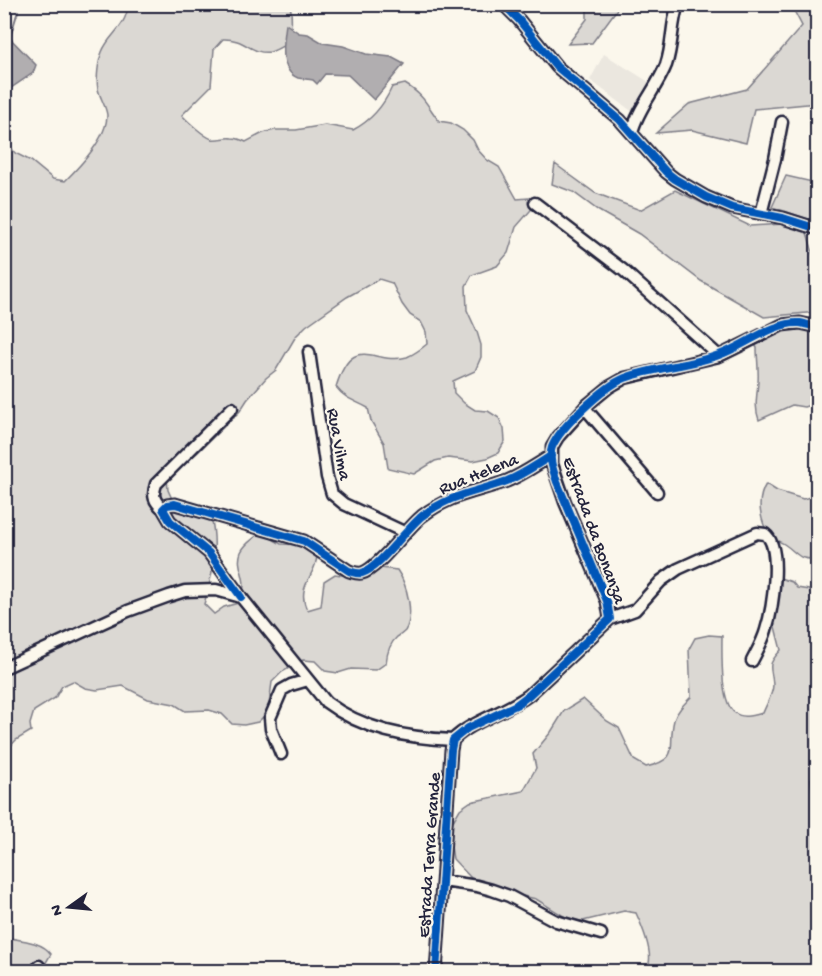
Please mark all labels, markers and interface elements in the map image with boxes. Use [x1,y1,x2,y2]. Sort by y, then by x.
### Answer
street label: Rua Vilma [321,407,354,483]
street label: Rua Helena [436,450,523,501]
street label: Estrada da Bonanza [556,455,629,608]
street label: Estrada Terra Grande [414,771,447,939]
north arrow [39,877,99,937]
text: N [47,902,68,917]

